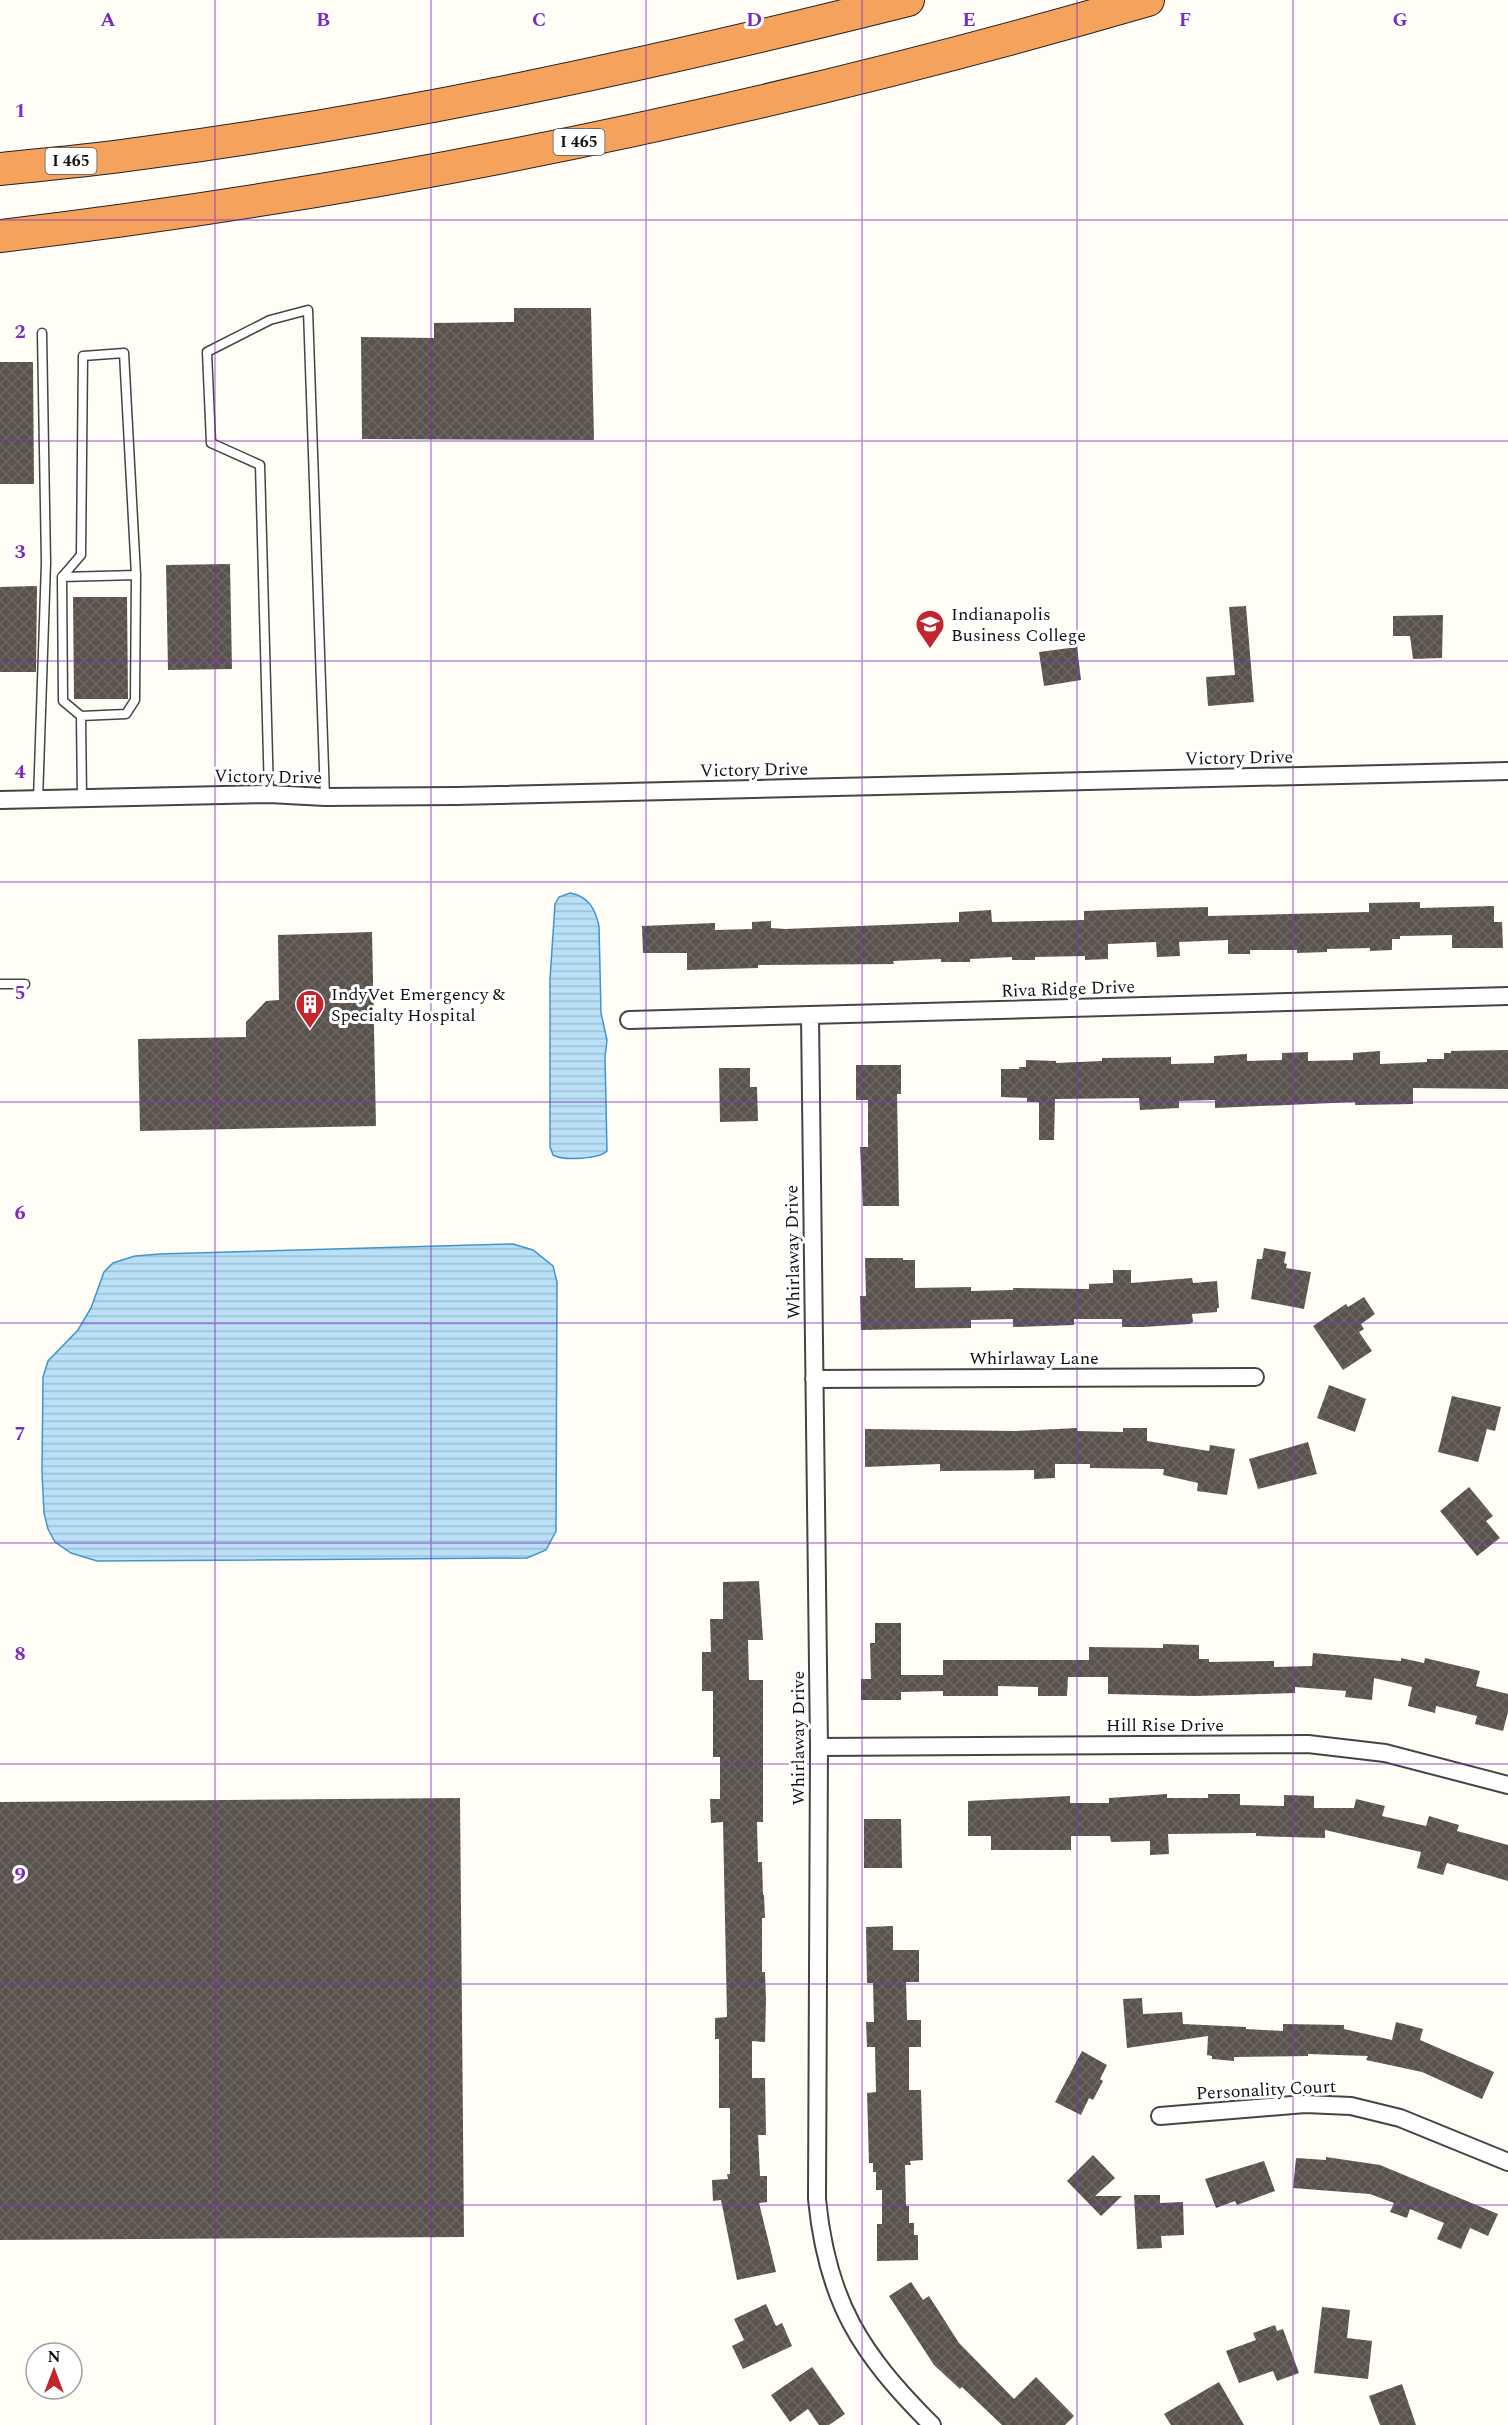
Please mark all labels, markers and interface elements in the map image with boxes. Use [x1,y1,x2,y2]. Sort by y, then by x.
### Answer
text: A [100,5,116,35]
text: B [316,5,330,35]
text: C [532,5,546,35]
text: D [746,5,762,35]
text: E [962,5,976,35]
text: F [1179,5,1191,35]
text: G [1392,5,1408,35]
text: 1 [14,96,26,126]
road number: I 465 [554,129,604,155]
road number: I 465 [46,148,97,174]
text: 2 [14,317,26,347]
text: 3 [14,537,26,567]
place label: Indianapolis Business College [951,601,1086,649]
school or university icon: Indianapolis Business College [914,608,946,650]
street label: Victory Drive [1185,744,1293,772]
street label: Victory Drive [700,756,808,784]
text: 4 [14,757,26,787]
street label: Victory Drive [214,763,322,791]
street label: Riva Ridge Drive [1001,973,1135,1005]
text: 5 [14,978,26,1008]
place label: IndyVet Emergency & Specialty Hospital [331,981,506,1029]
building icon: IndyVet Emergency & Specialty Hospital [294,988,326,1030]
street label: Whirlaway Drive [778,1185,808,1319]
text: 6 [14,1198,26,1228]
street label: Whirlaway Lane [969,1345,1099,1372]
text: 7 [14,1419,26,1449]
text: 8 [14,1639,26,1669]
street label: Whirlaway Drive [785,1671,812,1805]
street label: Hill Rise Drive [1106,1712,1224,1739]
text: 9 [14,1860,26,1890]
street label: Personality Court [1195,2073,1337,2107]
north arrow [24,2341,84,2401]
text: N [47,2345,61,2369]

